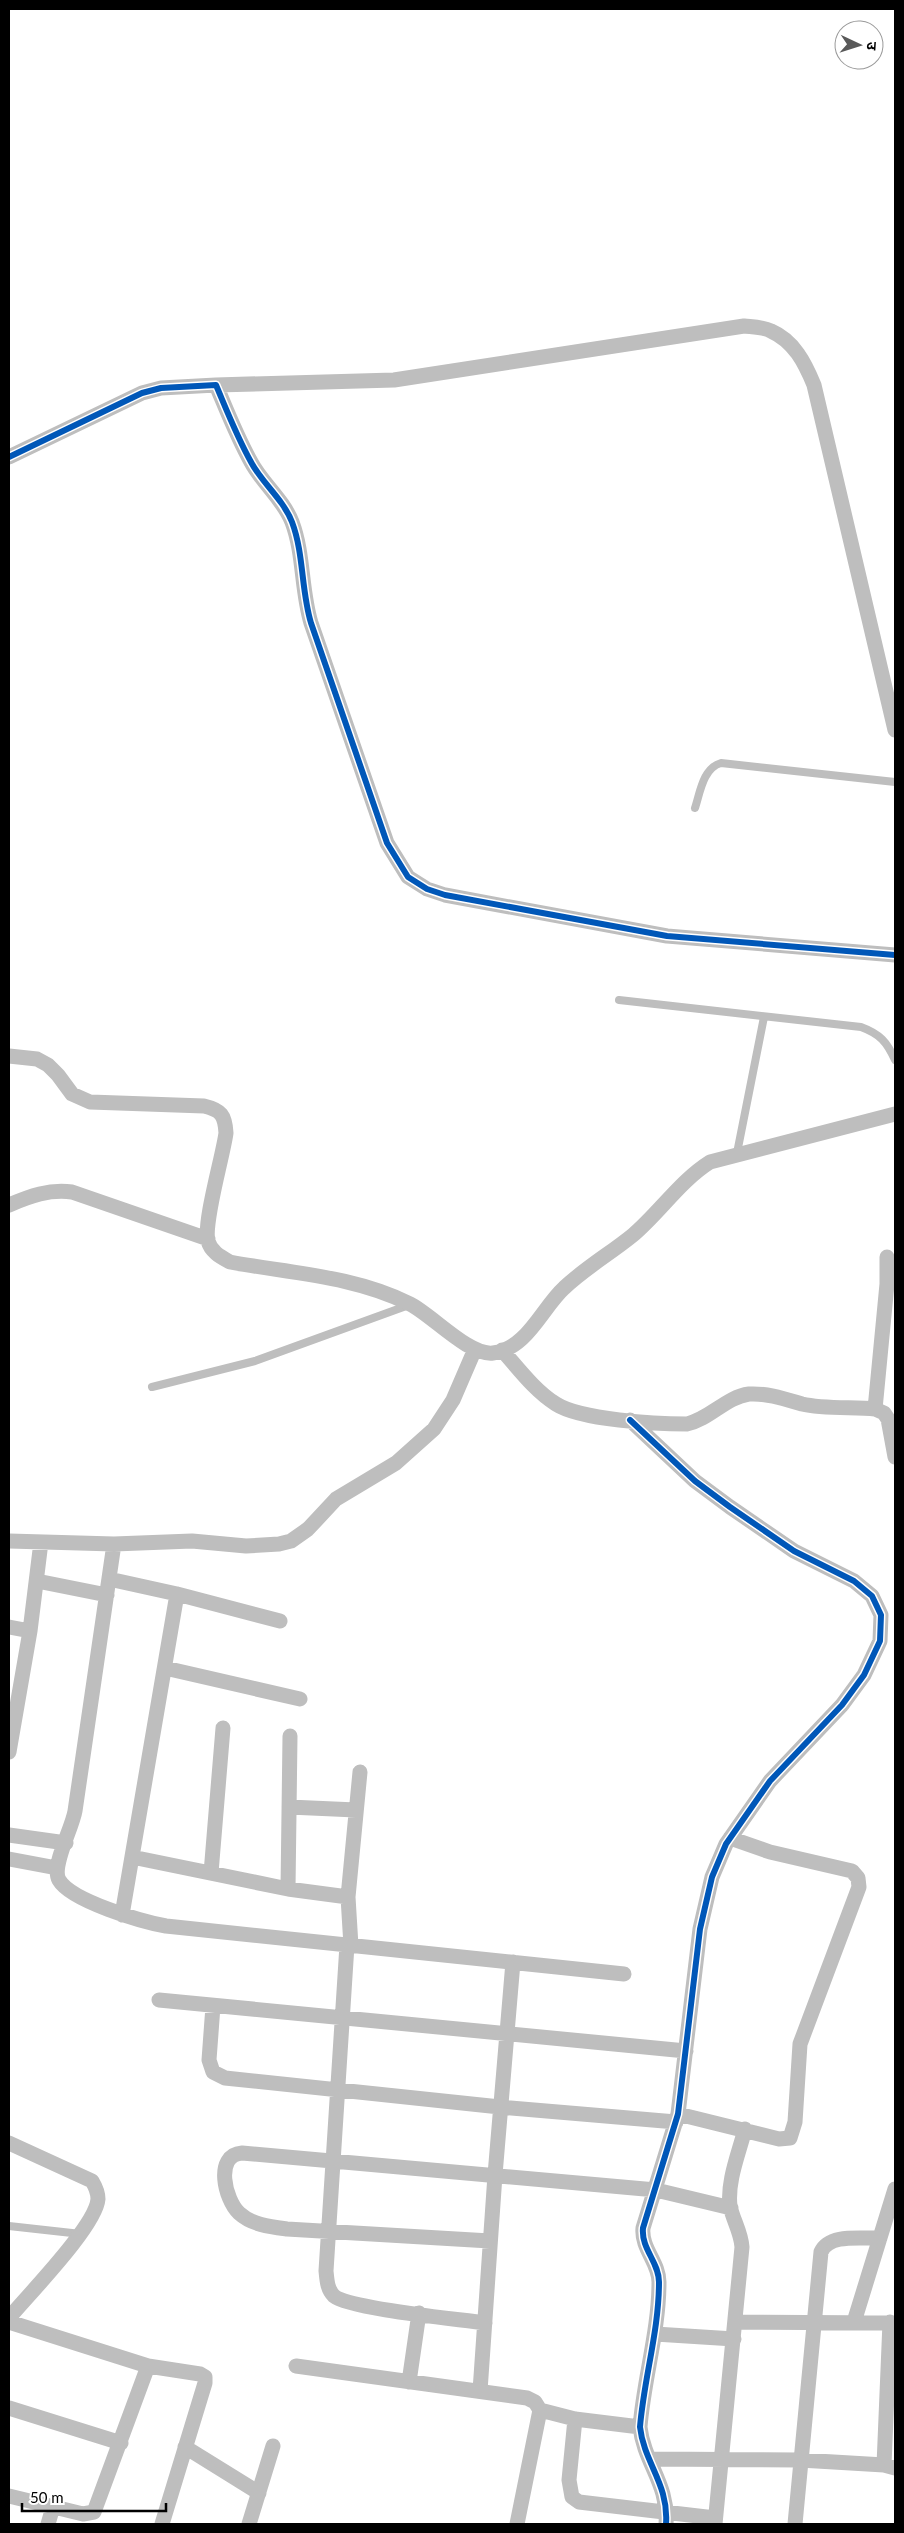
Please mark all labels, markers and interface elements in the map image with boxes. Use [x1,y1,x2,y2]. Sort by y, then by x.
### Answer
north arrow [834,20,884,70]
text: उ [864,41,881,51]
scale bar [22,2480,166,2512]
text: 50 m [30,2488,64,2506]

